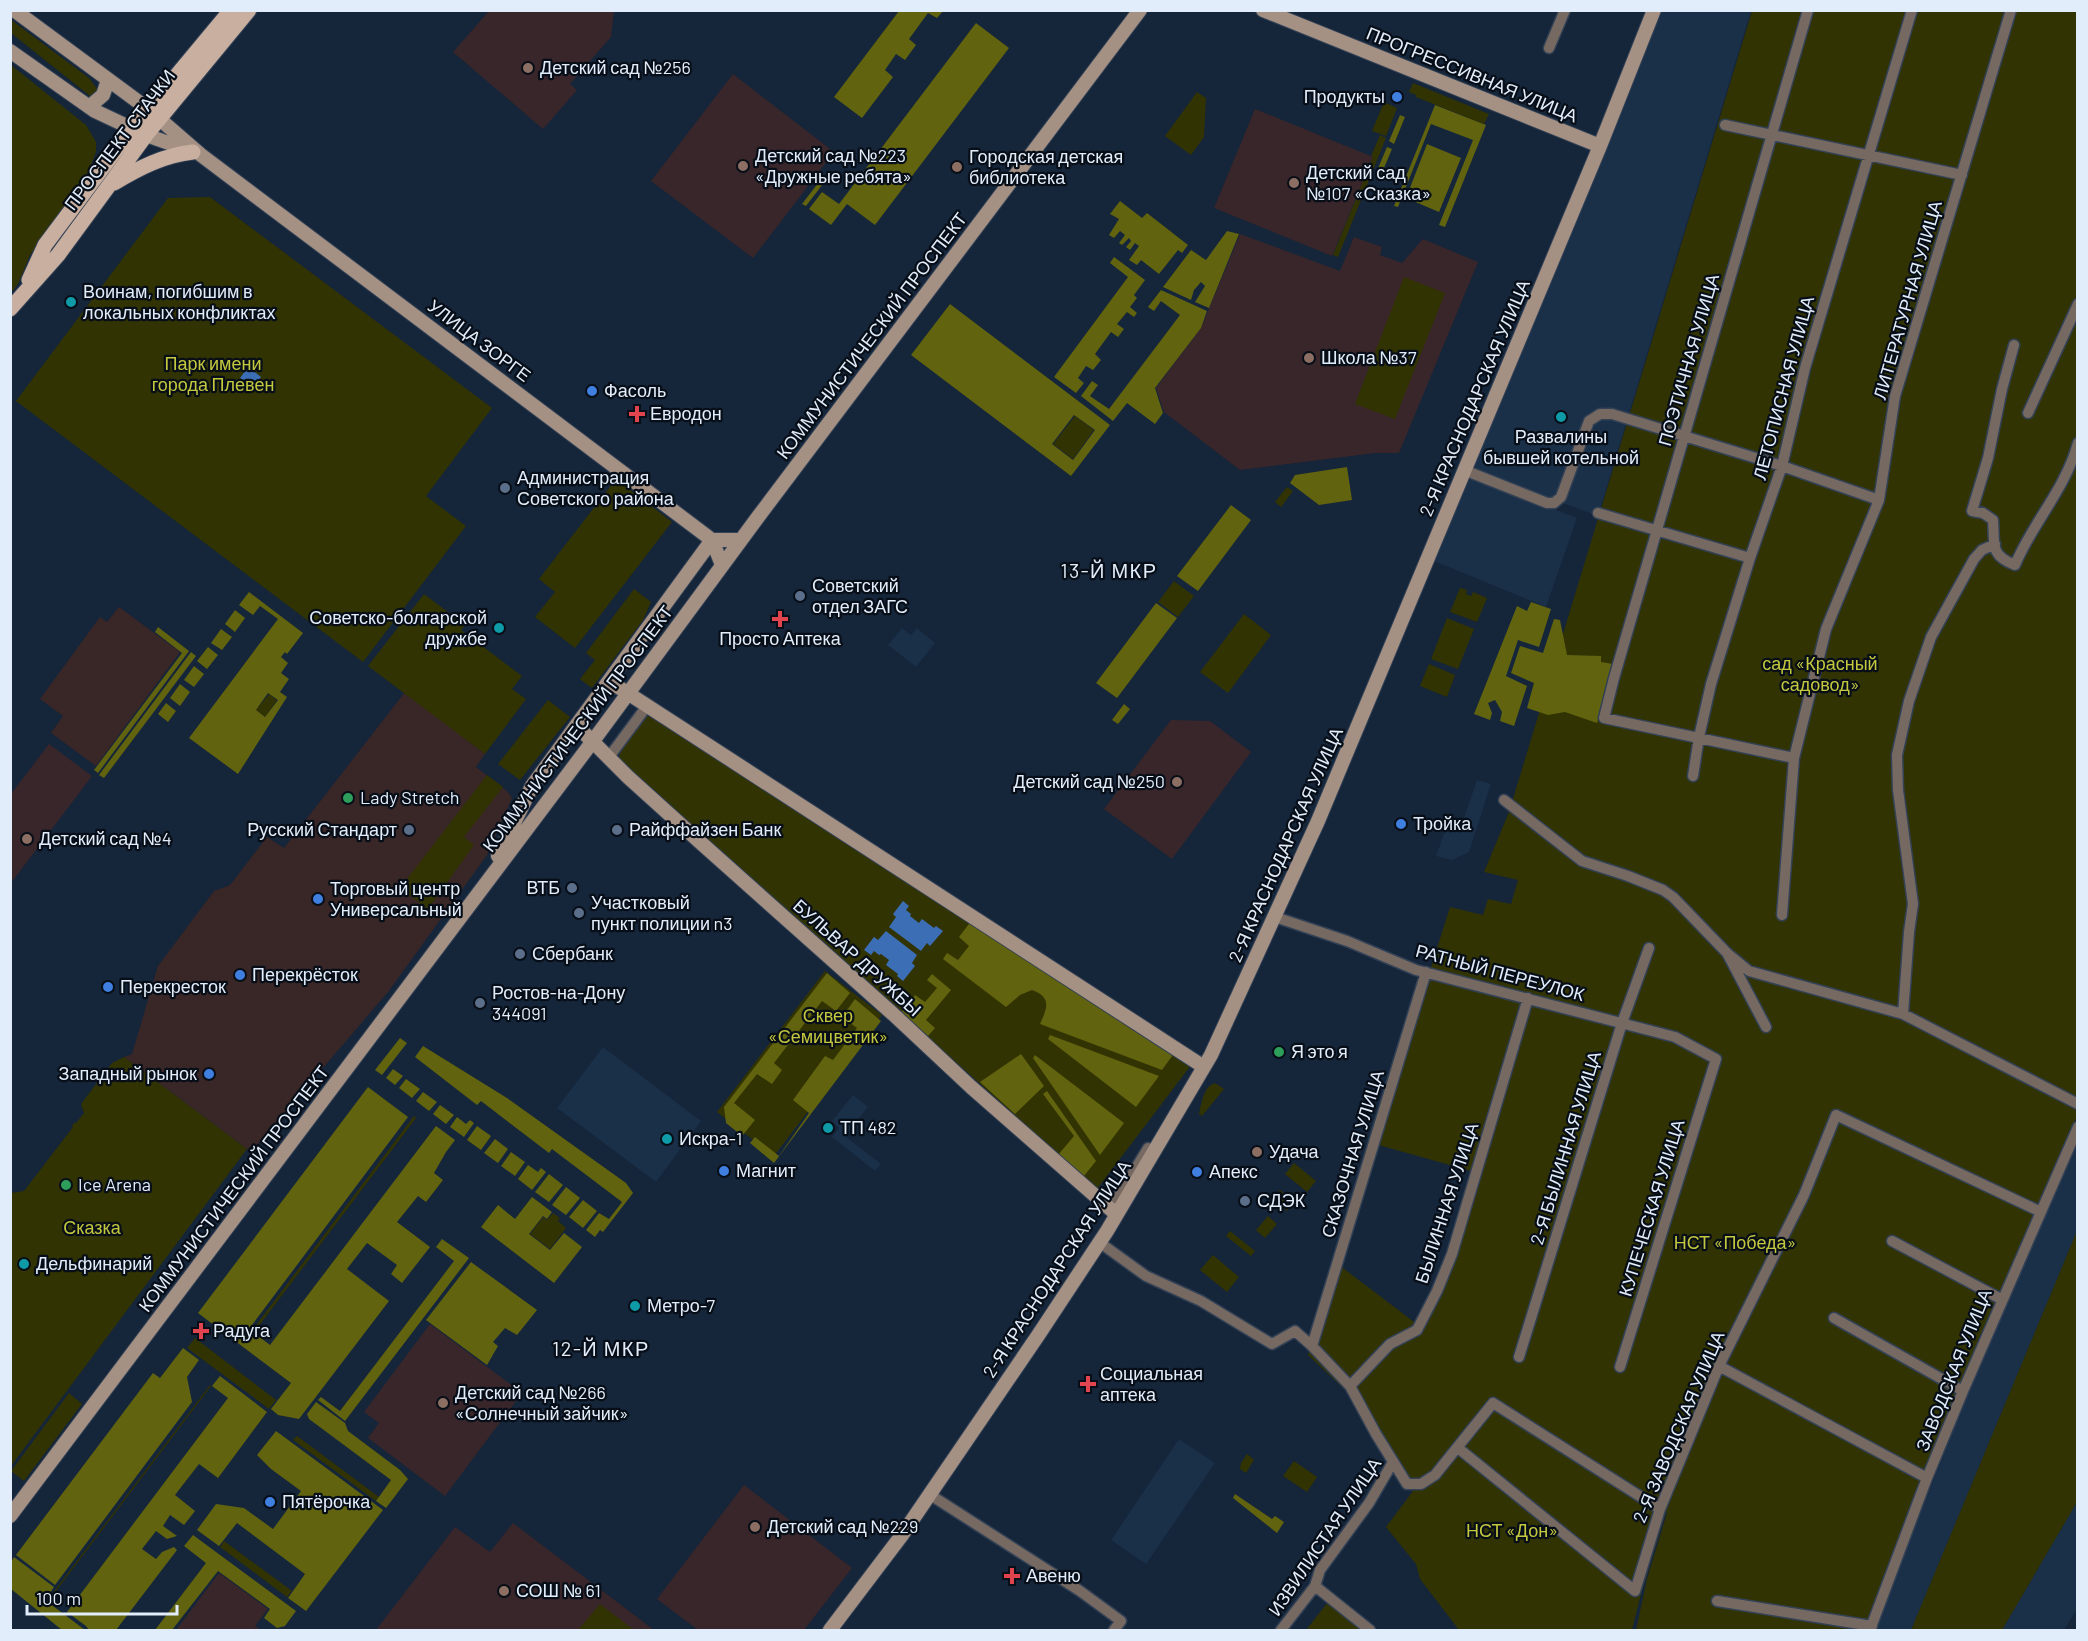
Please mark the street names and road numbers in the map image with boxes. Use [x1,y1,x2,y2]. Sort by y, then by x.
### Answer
street label: ПРОГРЕССИВНАЯ УЛИЦА [1364,22,1581,127]
street label: ПРОСПЕКТ СТАЧКИ [59,65,179,214]
street label: ЛИТЕРАТУРНАЯ УЛИЦА [1868,198,1946,402]
street label: КОММУНИСТИЧЕСКИЙ ПРОСПЕКТ [771,208,971,463]
street label: ПОЭТИЧНАЯ УЛИЦА [1653,271,1723,448]
street label: 2-Я КРАСНОДАРСКАЯ УЛИЦА [1414,276,1534,519]
street label: ЛЕТОПИСНАЯ УЛИЦА [1748,293,1818,482]
street label: УЛИЦА ЗОРГЕ [424,294,535,386]
street label: КОММУНИСТИЧЕСКИЙ ПРОСПЕКТ [477,601,677,856]
street label: 2-Я КРАСНОДАРСКАЯ УЛИЦА [1223,724,1347,965]
street label: БУЛЬВАР ДРУЖБЫ [789,894,926,1020]
street label: РАТНЫЙ ПЕРЕУЛОК [1413,939,1588,1005]
street label: 2-Я БЫЛИННАЯ УЛИЦА [1525,1048,1605,1247]
street label: КОММУНИСТИЧЕСКИЙ ПРОСПЕКТ [133,1061,333,1316]
street label: СКАЗОЧНАЯ УЛИЦА [1316,1067,1388,1240]
street label: КУПЕЧЕСКАЯ УЛИЦА [1614,1116,1688,1299]
street label: БЫЛИННАЯ УЛИЦА [1410,1119,1482,1286]
street label: 2-Я КРАСНОДАРСКАЯ УЛИЦА [978,1156,1135,1381]
street label: ЗАВОДСКАЯ УЛИЦА [1910,1285,1996,1454]
street label: 2-Я ЗАВОДСКАЯ УЛИЦА [1628,1327,1729,1526]
street label: ИЗВИЛИСТАЯ УЛИЦА [1263,1453,1385,1620]

